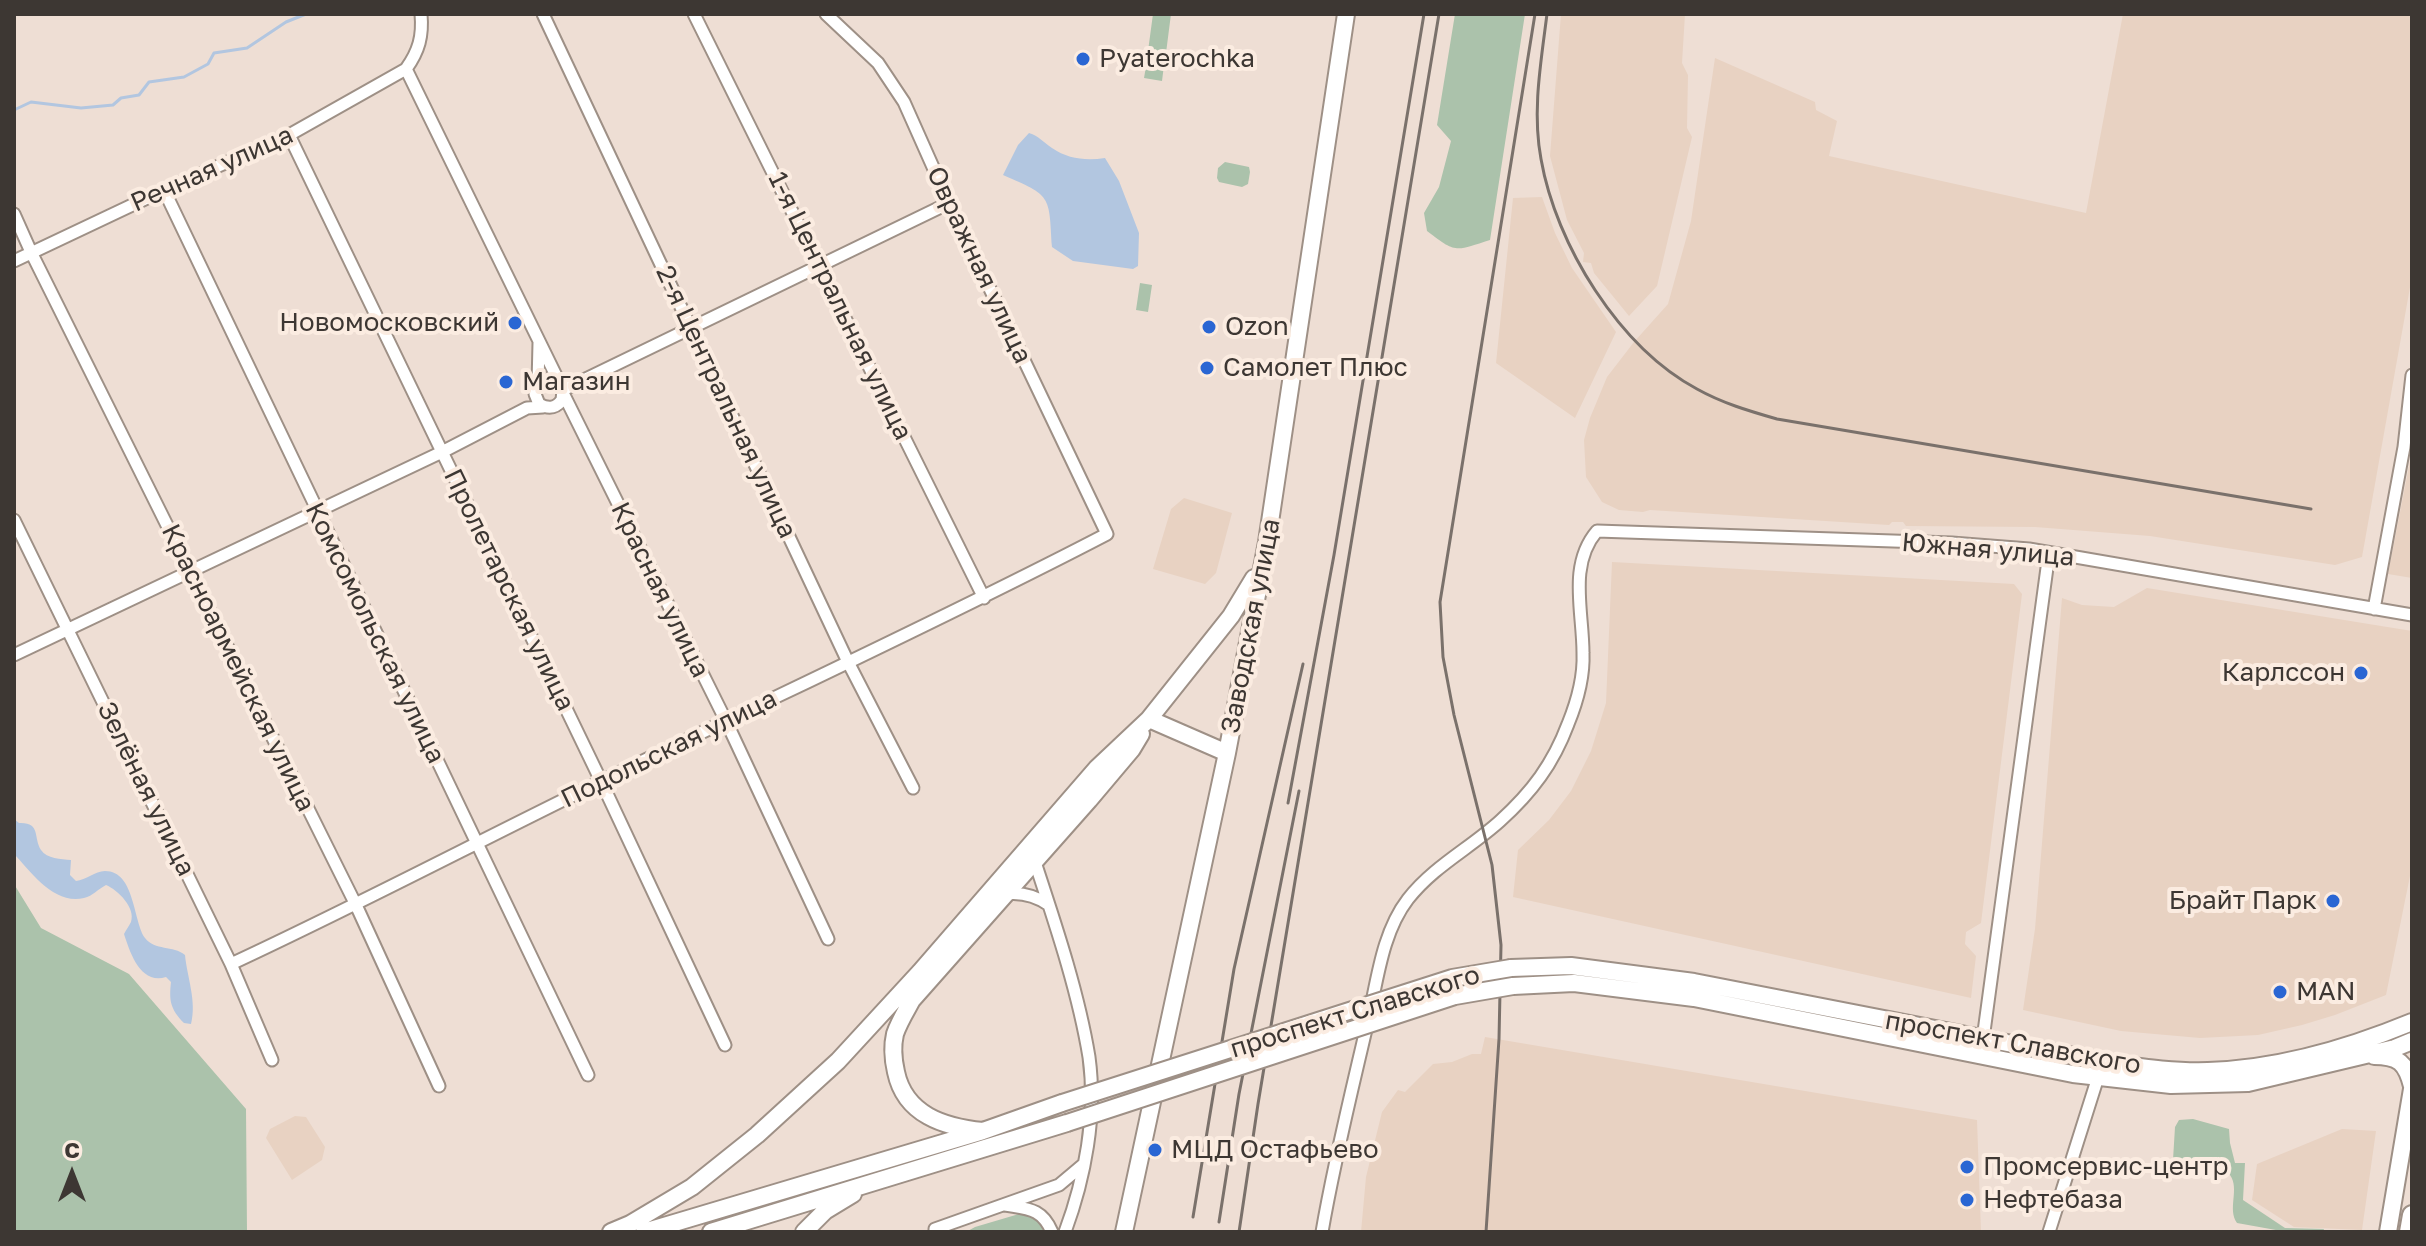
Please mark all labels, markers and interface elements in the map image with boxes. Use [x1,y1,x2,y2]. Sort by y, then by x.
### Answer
place label: Pyaterochka [1099,43,1255,75]
marker: Pyaterochka [1074,50,1092,68]
street label: Речная улица [126,119,298,219]
street label: Овражная улица [920,162,1038,368]
street label: 1-я Центральная улица [761,167,919,445]
street label: 2-я Центральная улица [649,261,803,543]
place label: Новомосковский [279,307,499,339]
place label: Ozon [1225,311,1289,343]
marker: Новомосковский [506,314,524,332]
marker: Ozon [1200,318,1218,336]
place label: Самолет Плюс [1223,352,1408,384]
marker: Самолет Плюс [1198,359,1216,377]
place label: Магазин [522,366,631,398]
marker: Магазин [497,373,515,391]
street label: Пролетарская улица [437,464,581,716]
street label: Красная улица [604,497,716,683]
street label: Комсомольская улица [298,498,452,768]
street label: Заводская улица [1215,516,1287,736]
street label: Красноармейская улица [155,519,321,817]
street label: Южная улица [1900,527,2076,573]
place label: Карлссон [2222,657,2345,689]
marker: Карлссон [2352,664,2370,682]
street label: Подольская улица [556,683,782,815]
street label: Зелёная улица [90,697,202,881]
place label: Брайт Парк [2169,885,2317,917]
marker: Брайт Парк [2324,892,2342,910]
street label: проспект Славского [1226,959,1484,1065]
place label: MAN [2296,976,2356,1008]
marker: MAN [2271,983,2289,1001]
street label: проспект Славского [1883,1005,2143,1081]
north arrow [32,1134,112,1214]
place label: МЦД Остафьево [1171,1134,1379,1166]
text: С [64,1136,80,1163]
marker: МЦД Остафьево [1146,1141,1164,1159]
place label: Промсервис-центр [1983,1151,2228,1183]
marker: Промсервис-центр [1958,1158,1976,1176]
place label: Нефтебаза [1983,1184,2123,1216]
marker: Нефтебаза [1958,1191,1976,1209]

